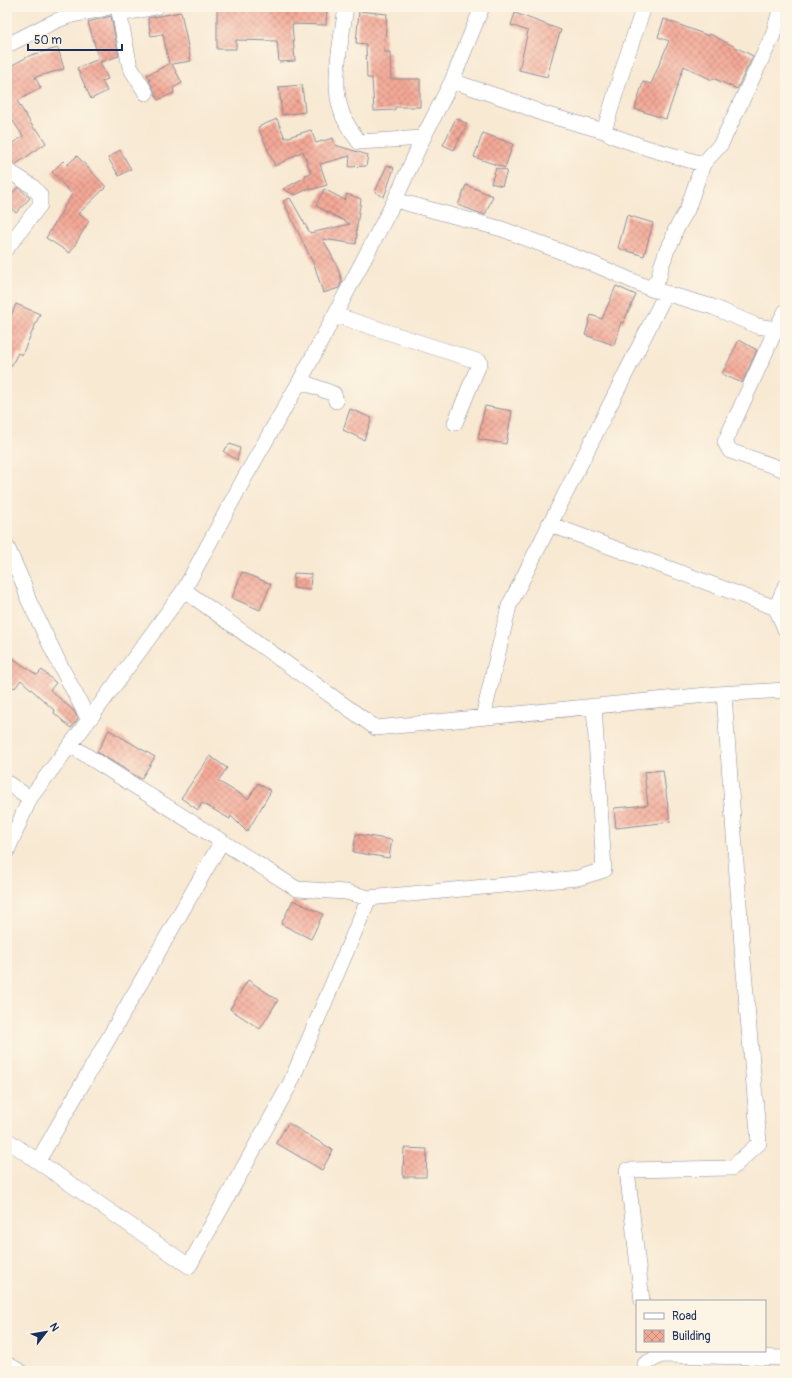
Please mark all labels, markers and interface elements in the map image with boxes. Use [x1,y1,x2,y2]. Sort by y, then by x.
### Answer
scale bar [28,26,122,52]
text: 50 m [34,33,62,48]
legend [636,1300,766,1352]
text: Road [672,1309,697,1324]
north arrow [26,1312,66,1352]
text: N [47,1321,62,1334]
text: Building [672,1329,711,1344]

